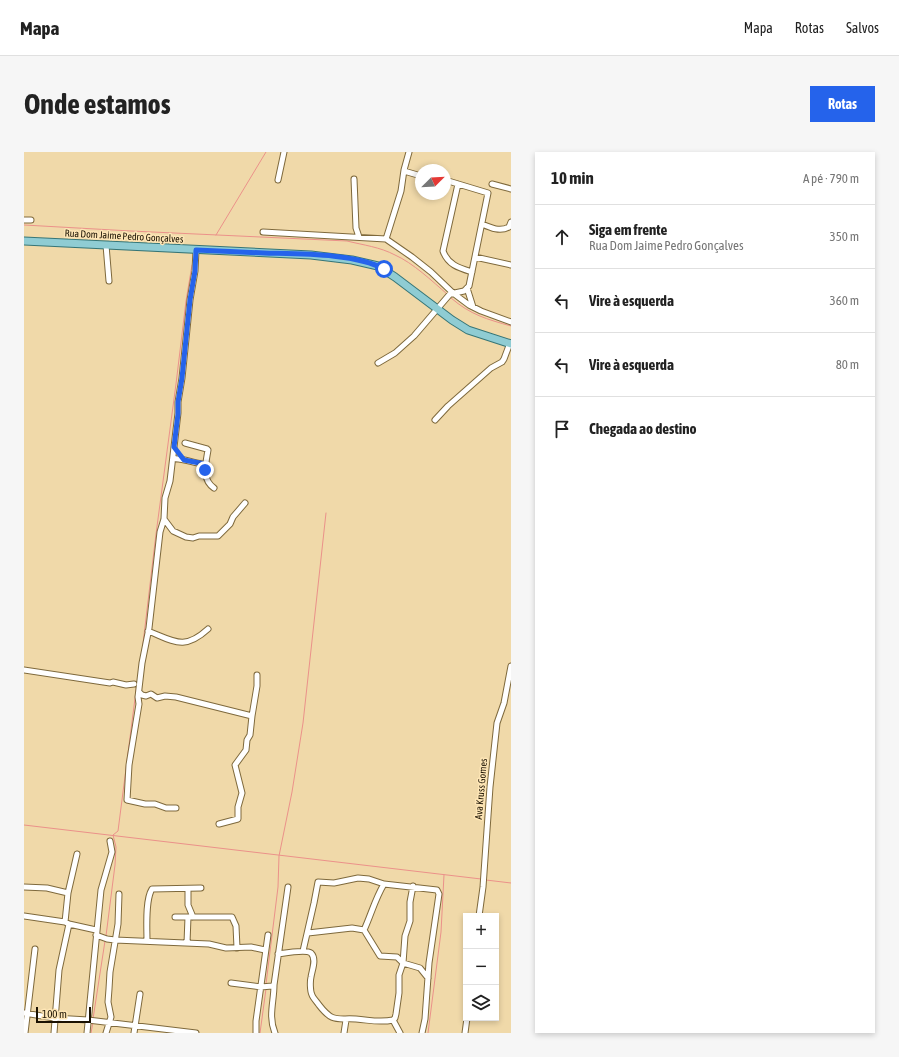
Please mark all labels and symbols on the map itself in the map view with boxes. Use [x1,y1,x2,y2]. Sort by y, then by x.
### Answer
north arrow [415,164,451,200]
street label: Rua Dom Jaime Pedro Gonçalves [64,227,184,245]
route start [375,260,393,278]
route end [196,461,214,479]
street label: Ava Kruss Gomes [473,758,489,820]
scale bar [36,1005,91,1024]

